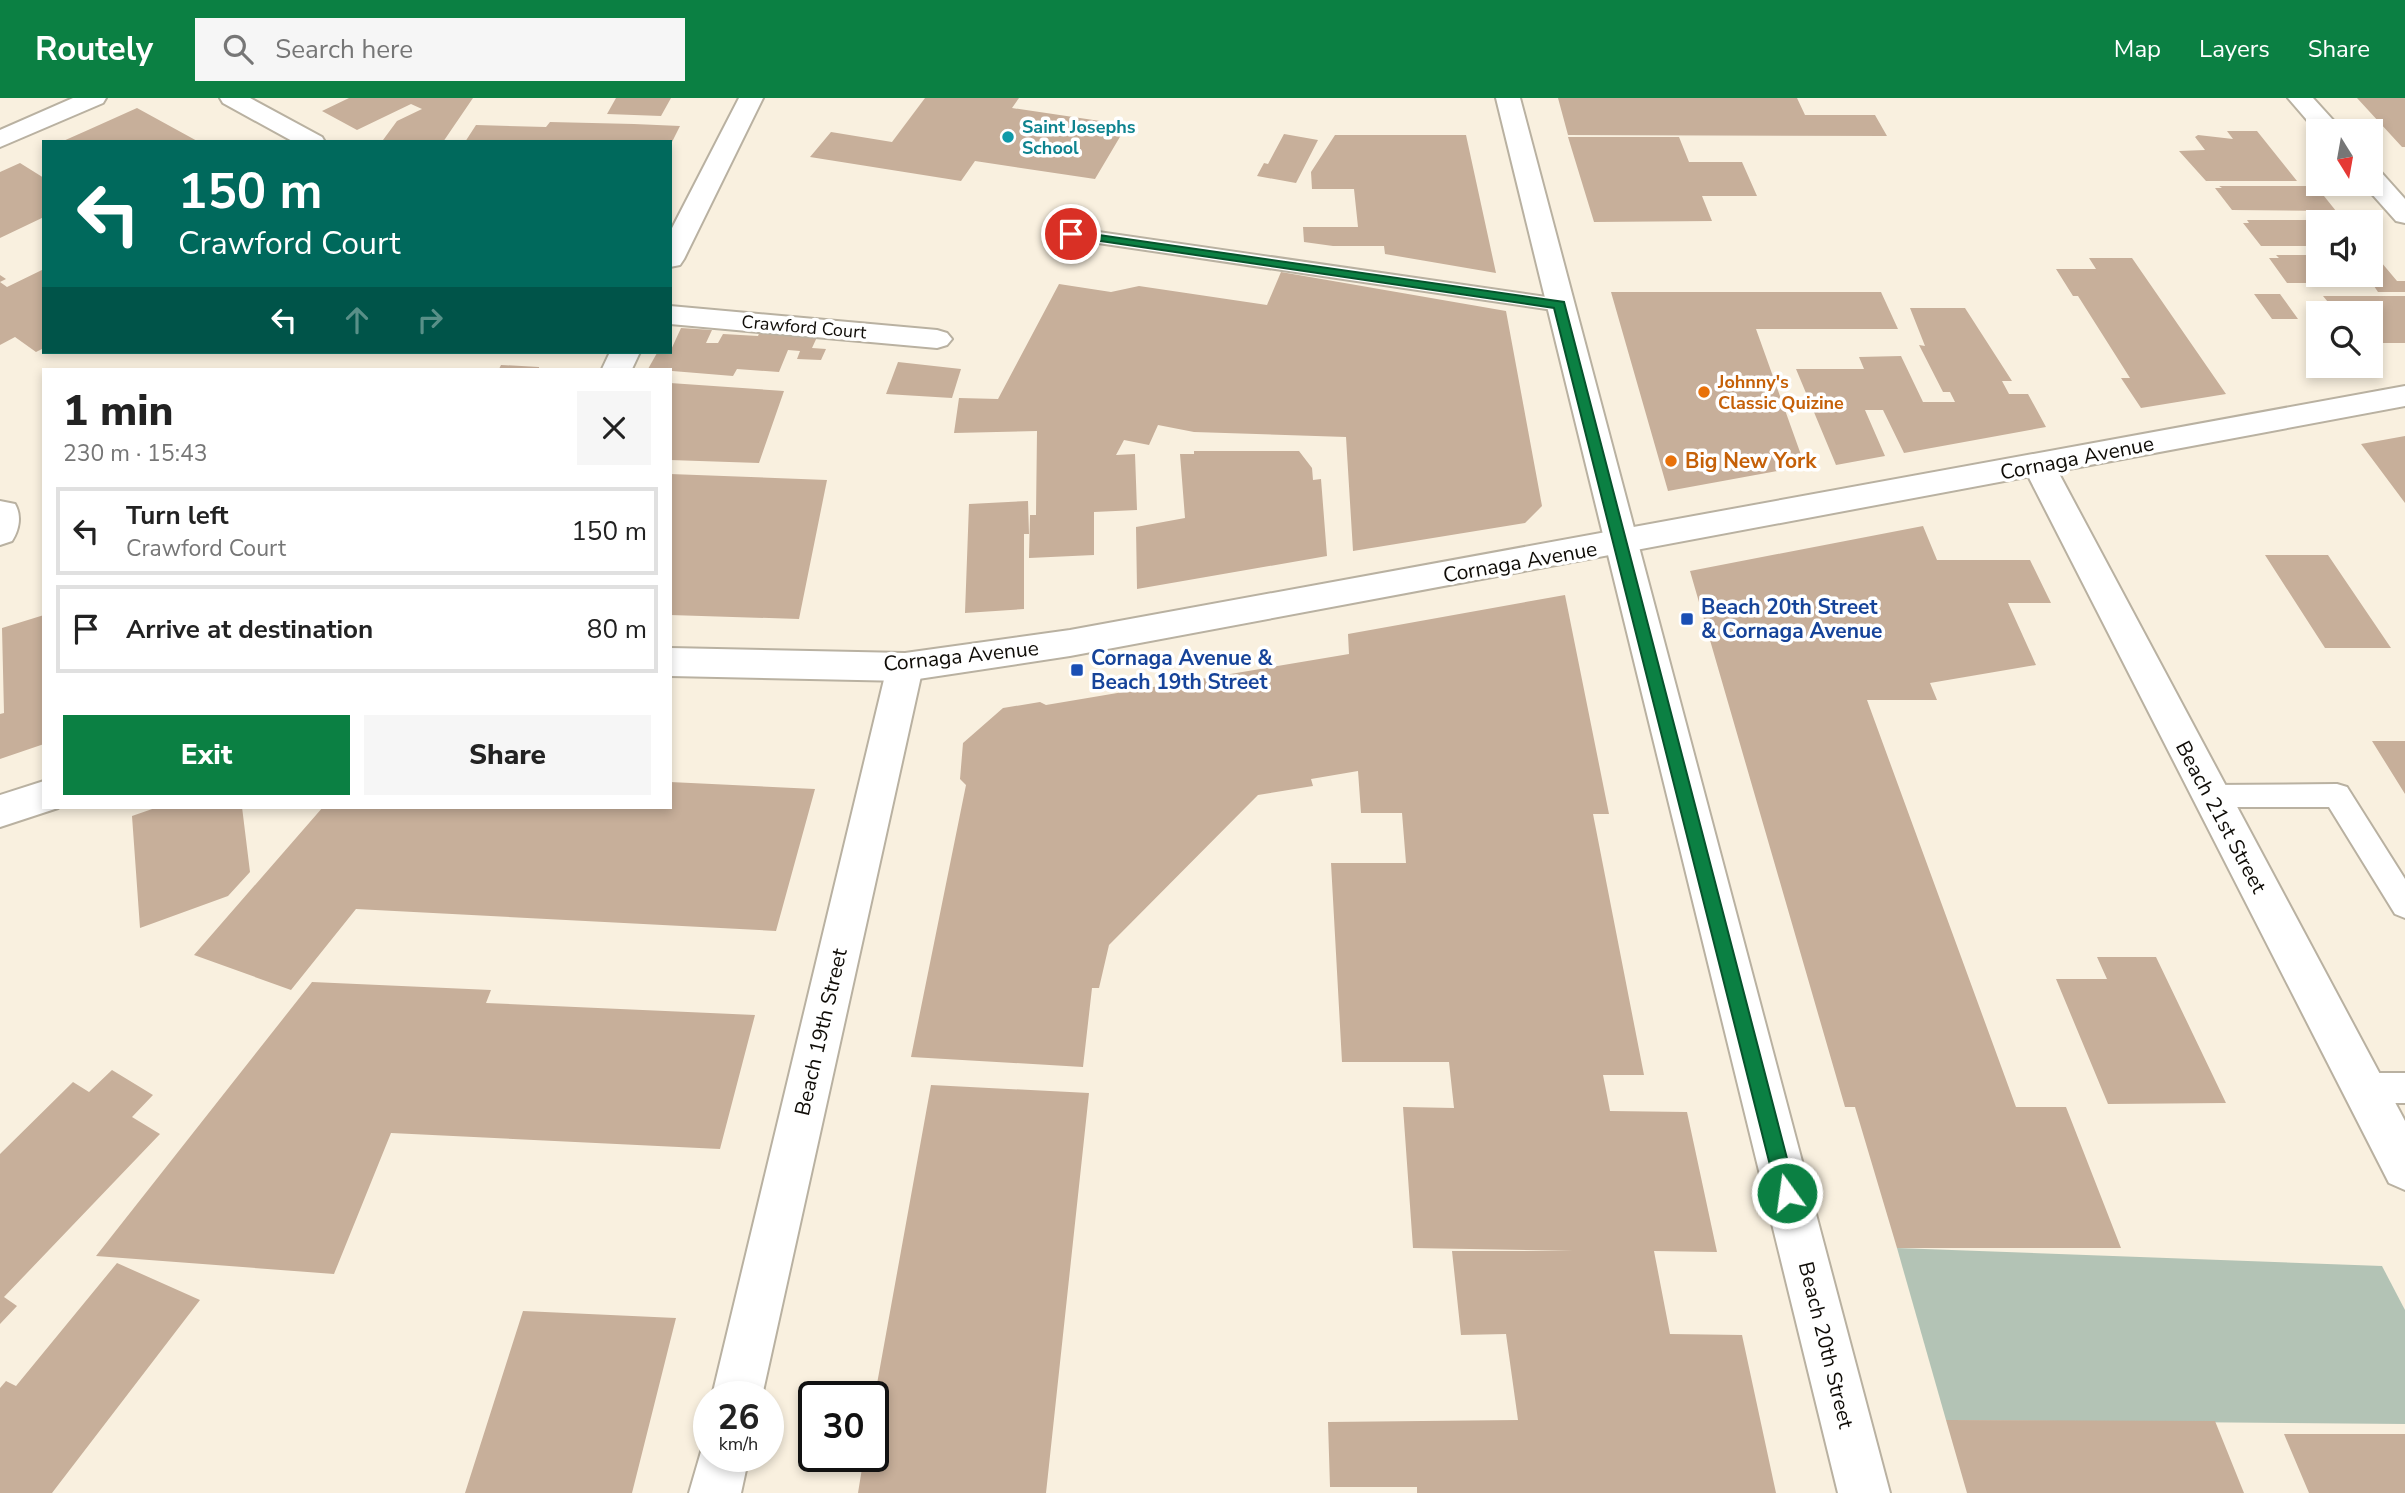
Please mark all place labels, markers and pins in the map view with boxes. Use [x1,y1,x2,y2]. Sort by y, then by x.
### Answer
place label: Saint Josephs School [1022,115,1136,160]
marker: Saint Josephs School [1000,129,1016,145]
pin [1041,204,1101,264]
place label: Johnny's Classic Quizine [1717,370,1844,415]
marker: Johnny's Classic Quizine [1696,384,1712,400]
place label: Big New York [1685,447,1817,475]
marker: Big New York [1663,453,1679,469]
place label: Beach 20th Street & Cornaga Avenue [1701,593,1882,645]
marker: Beach 20th Street & Cornaga Avenue [1679,611,1695,627]
place label: Cornaga Avenue & Beach 19th Street [1091,644,1273,696]
marker: Cornaga Avenue & Beach 19th Street [1069,662,1085,678]

